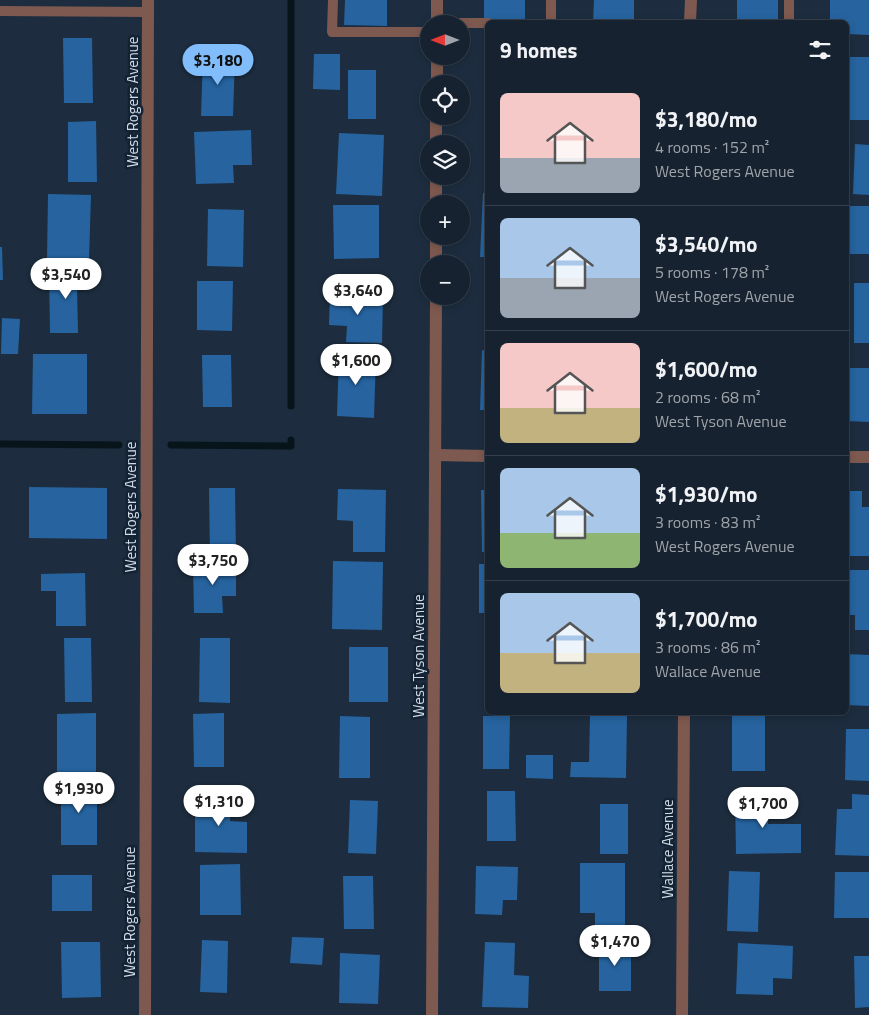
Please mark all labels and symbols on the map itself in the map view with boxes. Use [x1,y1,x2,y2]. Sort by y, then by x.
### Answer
north arrow [420,15,470,65]
street label: West Rogers Avenue [121,37,144,167]
pin: $3,180 [177,44,259,86]
pin: $3,540 [25,258,107,300]
pin: $3,640 [317,274,399,316]
pin: $1,600 [315,344,397,386]
street label: West Rogers Avenue [119,442,142,572]
pin: $3,750 [172,544,254,586]
street label: West Tyson Avenue [407,594,430,718]
pin: $1,930 [38,772,120,814]
pin: $1,310 [178,784,260,827]
pin: $1,700 [722,786,804,829]
street label: Wallace Avenue [656,799,679,899]
street label: West Rogers Avenue [118,847,141,977]
pin: $1,470 [574,924,656,967]

